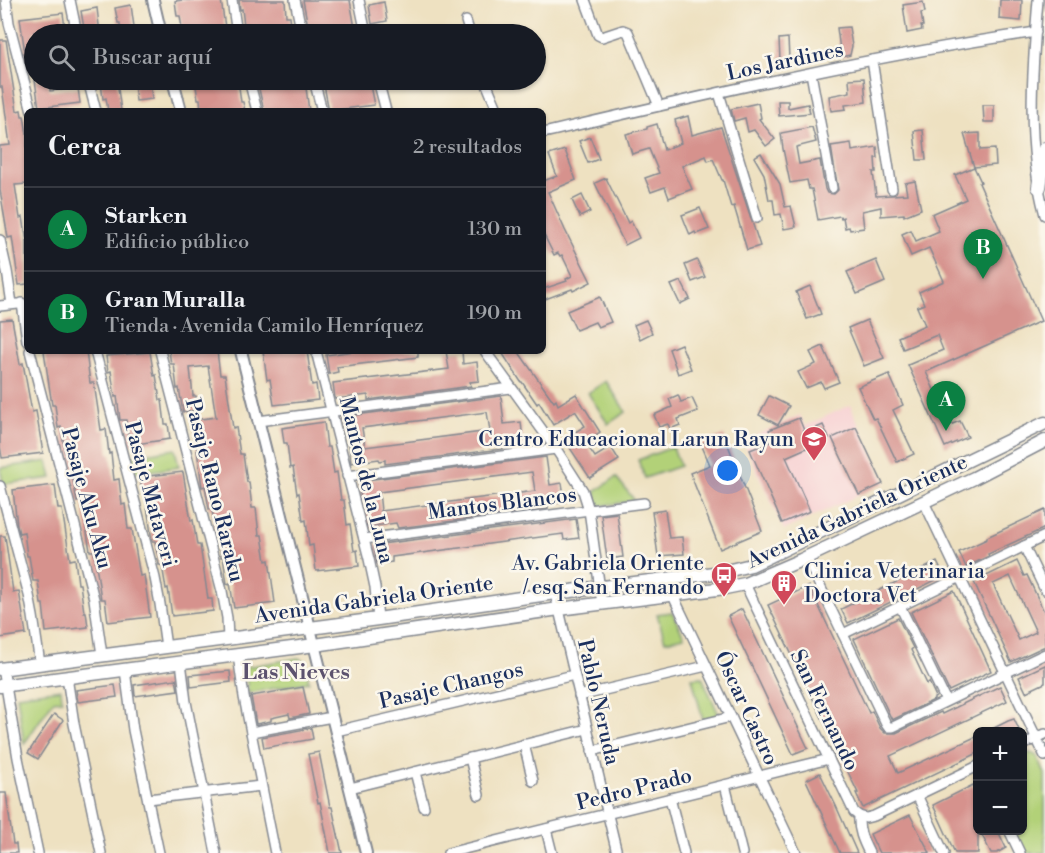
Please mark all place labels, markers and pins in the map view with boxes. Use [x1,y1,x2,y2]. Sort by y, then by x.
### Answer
pin: B [964,230,1002,279]
pin: A [926,382,966,431]
school or university icon: Centro Educacional Larun Rayun [799,424,829,462]
place label: Centro Educacional Larun Rayun [478,427,794,453]
place label: Av. Gabriela Oriente / esq. San Fernando [511,551,704,601]
place label: Clinica Veterinaria Doctora Vet [804,559,985,609]
bus stop icon: Av. Gabriela Oriente / esq. San Fernando [709,560,739,598]
building icon: Clinica Veterinaria Doctora Vet [769,568,799,606]

